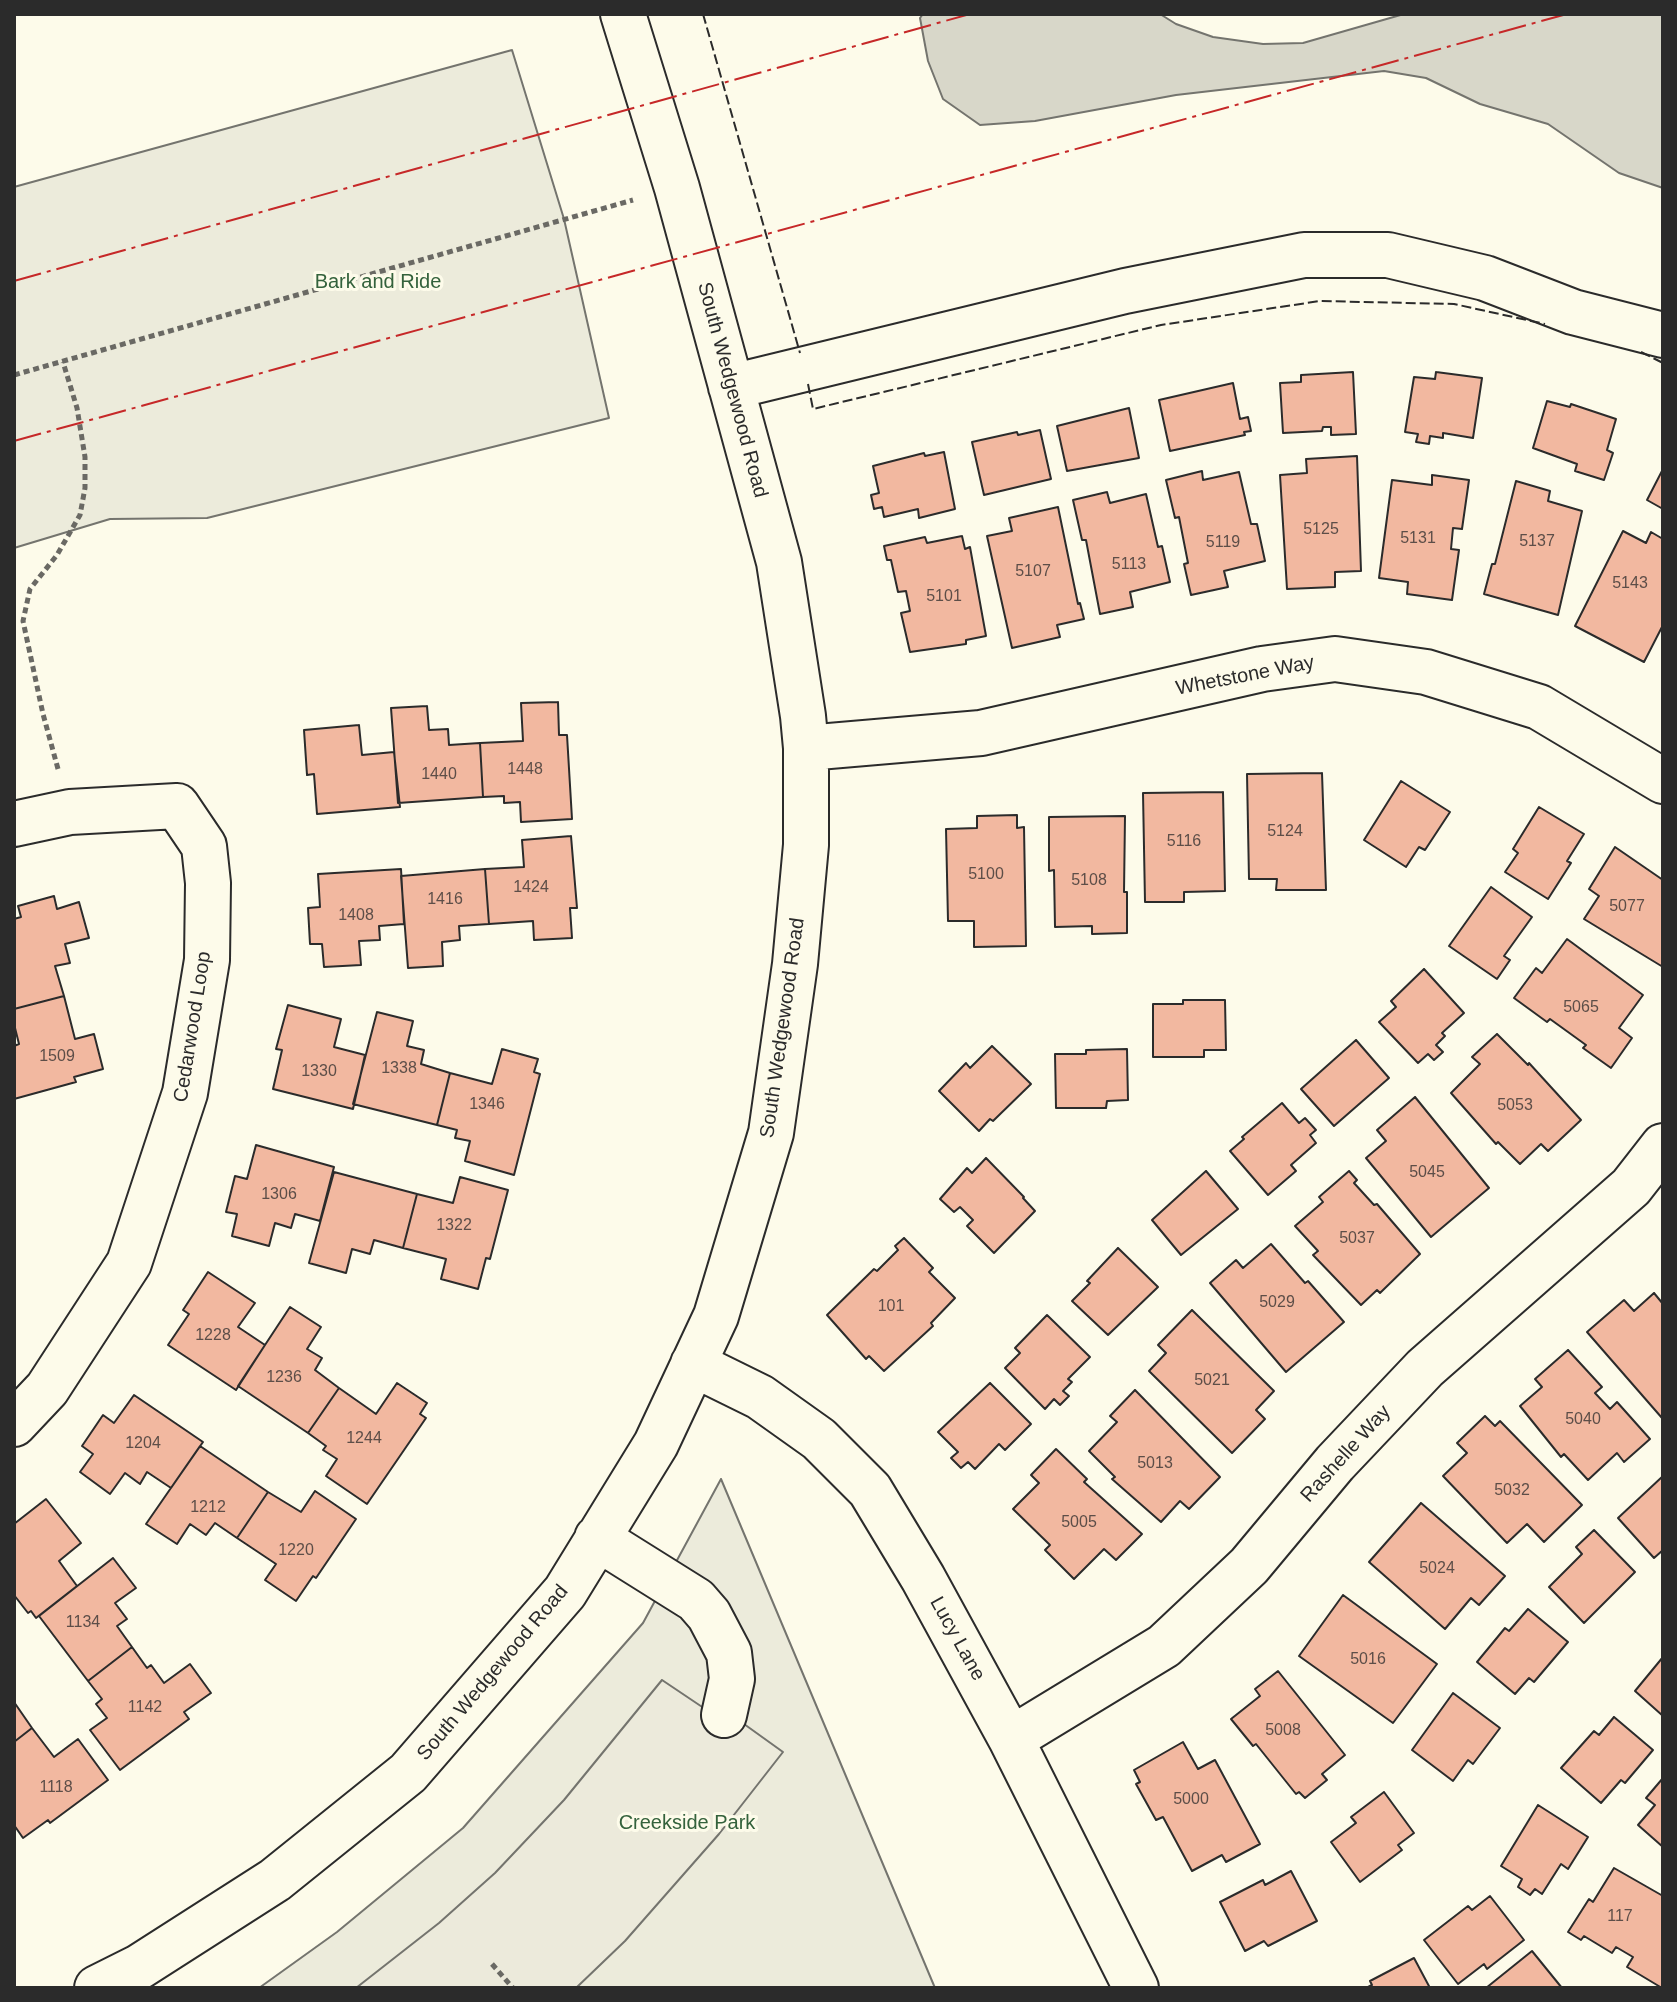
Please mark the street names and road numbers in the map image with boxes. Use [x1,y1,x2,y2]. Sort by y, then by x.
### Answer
street label: South Wedgewood Road [692,280,772,500]
street label: Whetstone Way [1174,651,1316,701]
street label: South Wedgewood Road [756,916,810,1140]
street label: Cedarwood Loop [169,950,217,1104]
street label: Rashelle Way [1296,1400,1396,1508]
street label: South Wedgewood Road [412,1580,574,1766]
street label: Lucy Lane [924,1593,990,1685]

